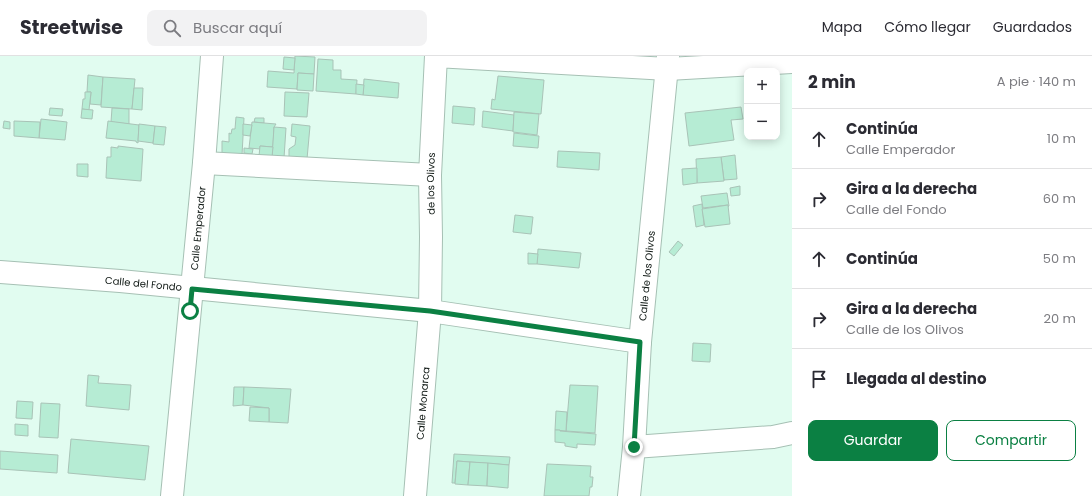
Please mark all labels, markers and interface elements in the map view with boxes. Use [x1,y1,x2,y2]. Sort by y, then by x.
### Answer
search box [147,10,427,46]
text: Streetwise [20,14,123,41]
icon: search [161,17,183,39]
text: Buscar aquí [193,17,282,38]
text: Mapa [822,17,862,37]
text: Cómo llegar [884,17,971,37]
text: Guardados [993,17,1072,37]
map controls [744,68,780,140]
button: + [744,68,780,104]
text: 2 min [808,70,856,94]
text: A pie · 140 m [997,72,1076,91]
button: − [744,104,780,140]
text: Continúa [846,118,918,139]
icon: ahead [808,128,830,150]
text: 10 m [1047,129,1076,148]
text: Calle Emperador [846,140,955,159]
street label: de los Olivos [423,152,439,215]
text: Gira a la derecha [846,178,977,199]
street label: Calle Emperador [187,185,210,271]
icon: right [808,188,830,210]
text: 60 m [1043,189,1076,208]
text: Calle del Fondo [846,200,947,219]
street label: Calle de los Olivos [635,230,659,322]
icon: ahead [808,248,830,270]
text: Continúa [846,248,918,269]
text: 50 m [1043,249,1076,268]
street label: Calle del Fondo [104,273,183,295]
text: Gira a la derecha [846,298,977,319]
route start [181,302,199,320]
icon: right [808,308,830,330]
text: 20 m [1043,309,1076,328]
text: Calle de los Olivos [846,320,964,339]
street label: Calle Monarca [413,366,433,440]
icon: arrive [808,368,830,390]
text: Llegada al destino [846,368,987,389]
button: Guardar [808,420,938,461]
button: Compartir [946,420,1076,461]
route end [625,438,643,456]

